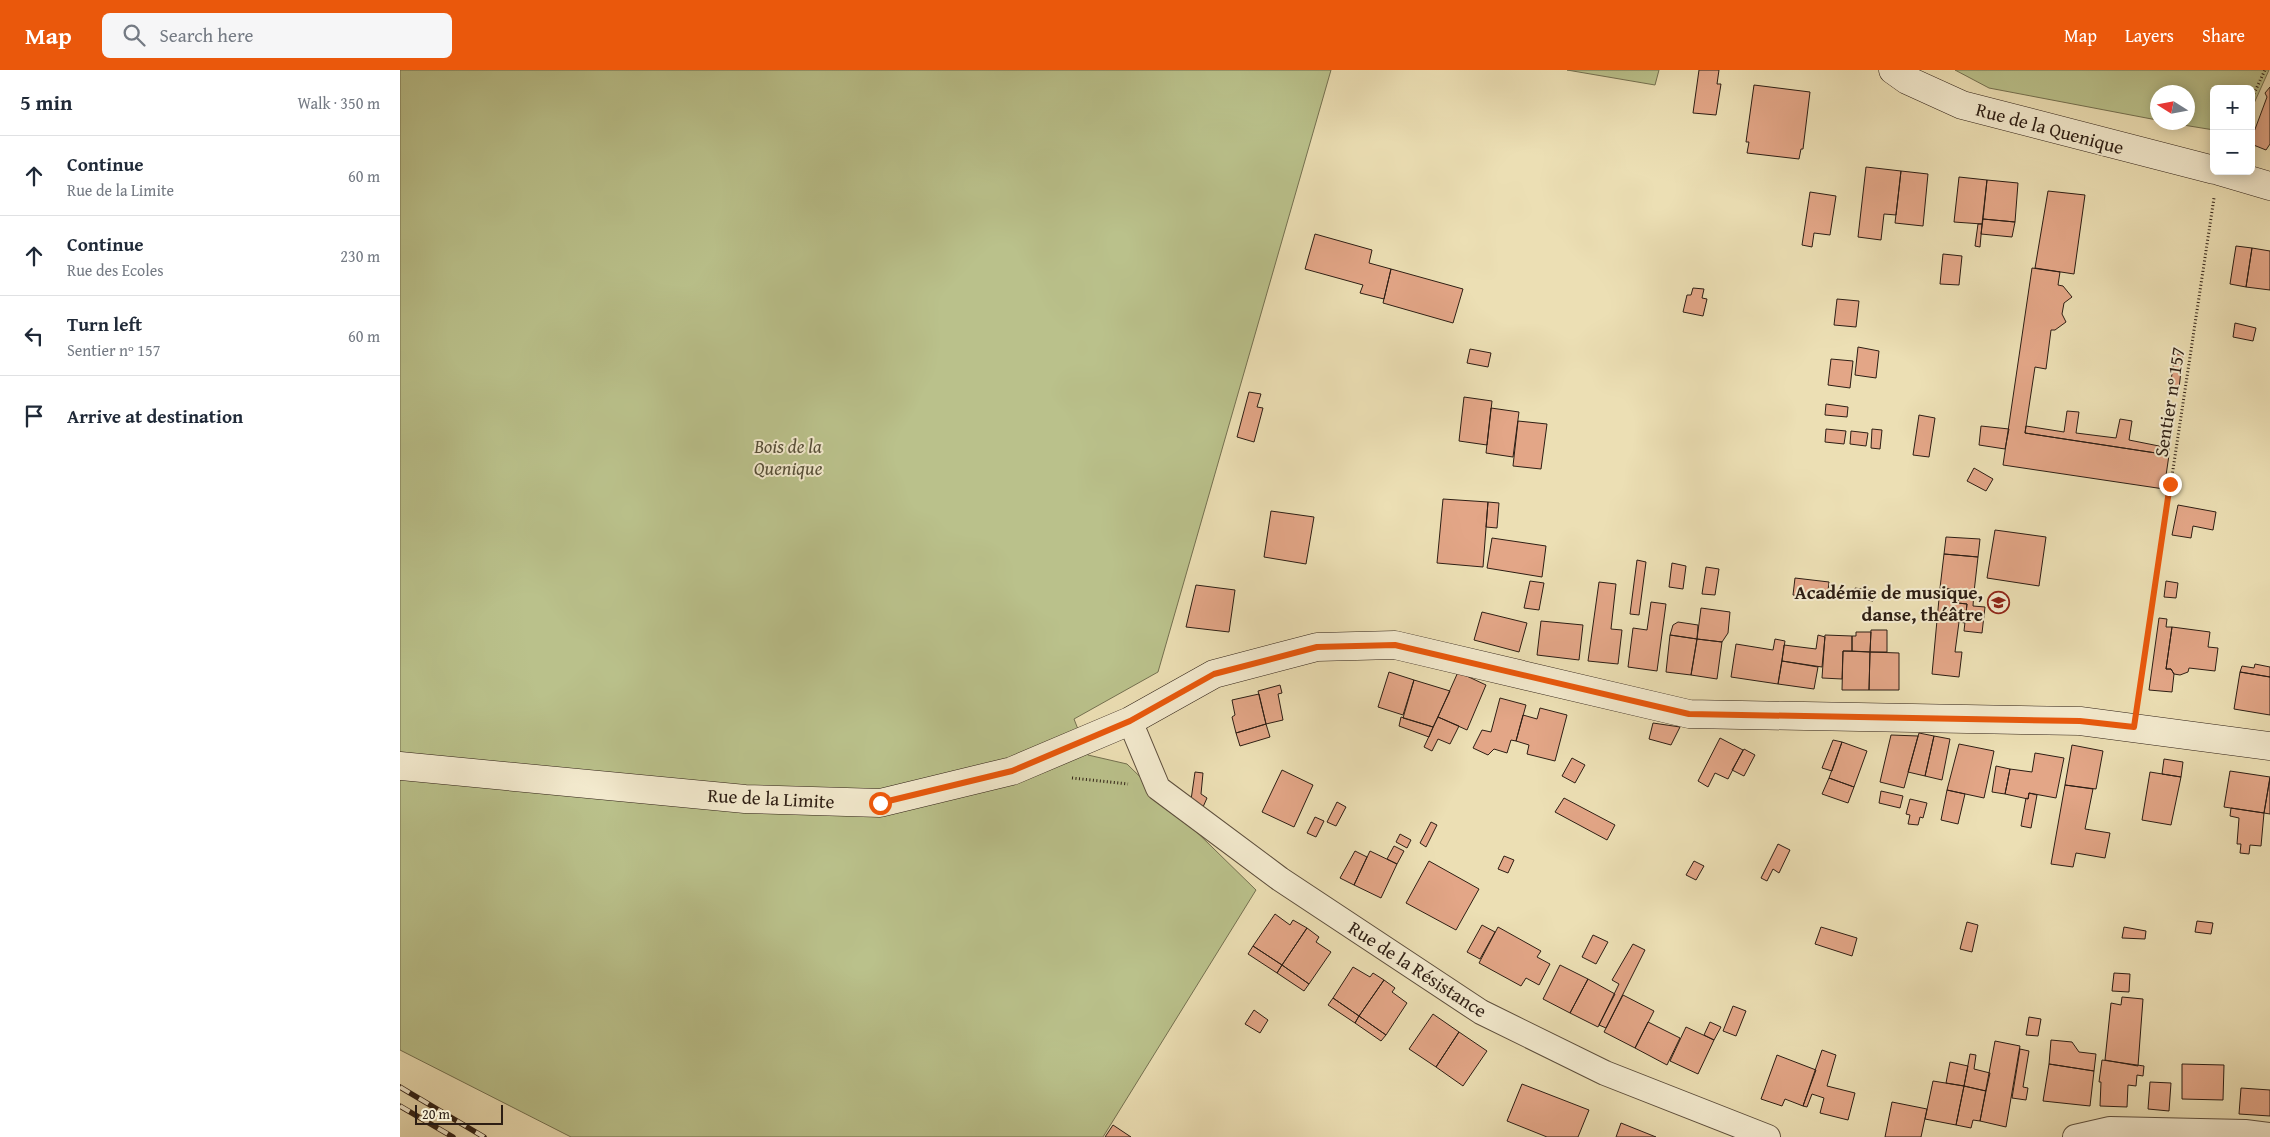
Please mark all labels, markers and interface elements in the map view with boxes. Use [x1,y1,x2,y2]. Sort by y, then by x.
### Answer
search box [102,13,452,58]
text: Map [25,18,72,53]
icon: search [120,21,148,49]
text: Search here [160,21,253,49]
text: Map [2064,22,2097,49]
text: Layers [2125,22,2174,49]
text: Share [2202,22,2245,49]
north arrow [2150,85,2195,130]
map controls [2210,85,2255,175]
button: + [2210,85,2255,130]
text: 5 min [20,87,72,118]
text: Walk · 350 m [297,91,380,115]
street label: Rue de la Quenique [1973,95,2127,161]
button: − [2210,130,2255,175]
text: Continue [67,150,144,178]
icon: ahead [20,162,48,190]
text: 60 m [348,164,380,188]
text: Rue de la Limite [67,178,174,202]
text: Continue [67,230,144,258]
icon: ahead [20,242,48,270]
text: 230 m [340,244,380,268]
text: Rue des Ecoles [67,258,164,282]
text: Turn left [67,310,142,338]
icon: left [20,322,48,350]
text: 60 m [348,324,380,348]
text: Sentier nᵒ 157 [67,338,160,362]
street label: Sentier nᵒ 157 [2146,345,2192,459]
icon: arrive [20,402,48,430]
text: Arrive at destination [67,402,243,430]
park label: Bois de la Quenique [753,432,823,482]
route end [2159,473,2182,496]
place label: Académie de musique, danse, théâtre [1795,578,1983,628]
school or university icon: Académie de musique, danse, théâtre [1987,591,2011,615]
street label: Rue de la Limite [707,781,835,815]
route start [869,792,892,815]
street label: Rue de la Résistance [1343,914,1493,1024]
scale bar [415,1102,502,1125]
text: 20 m [422,1104,450,1124]

